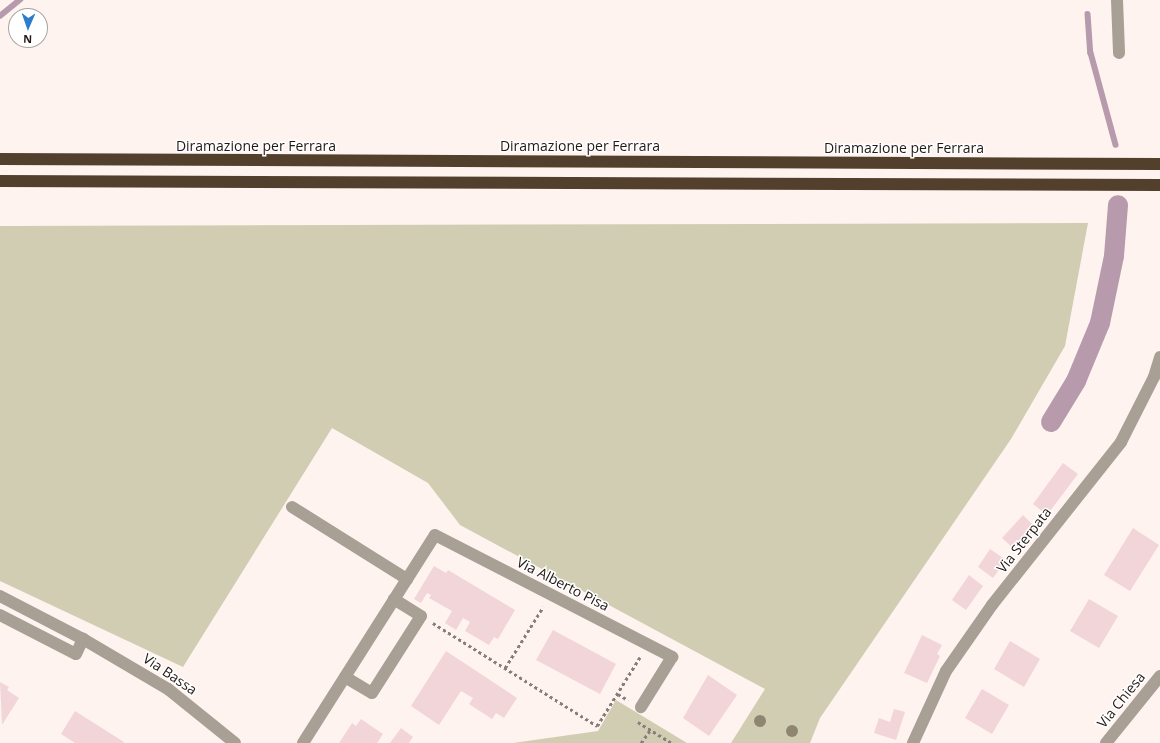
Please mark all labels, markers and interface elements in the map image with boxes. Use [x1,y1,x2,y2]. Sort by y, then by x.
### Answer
north arrow [8,8,48,48]
text: N [23,32,32,47]
street label: Diramazione per Ferrara [176,138,336,154]
street label: Diramazione per Ferrara [500,138,660,154]
street label: Diramazione per Ferrara [824,140,984,156]
street label: Via Sterpata [993,504,1055,576]
street label: Via Alberto Pisa [514,554,612,614]
street label: Via Bassa [140,650,200,698]
street label: Via Chiesa [1094,669,1148,731]

